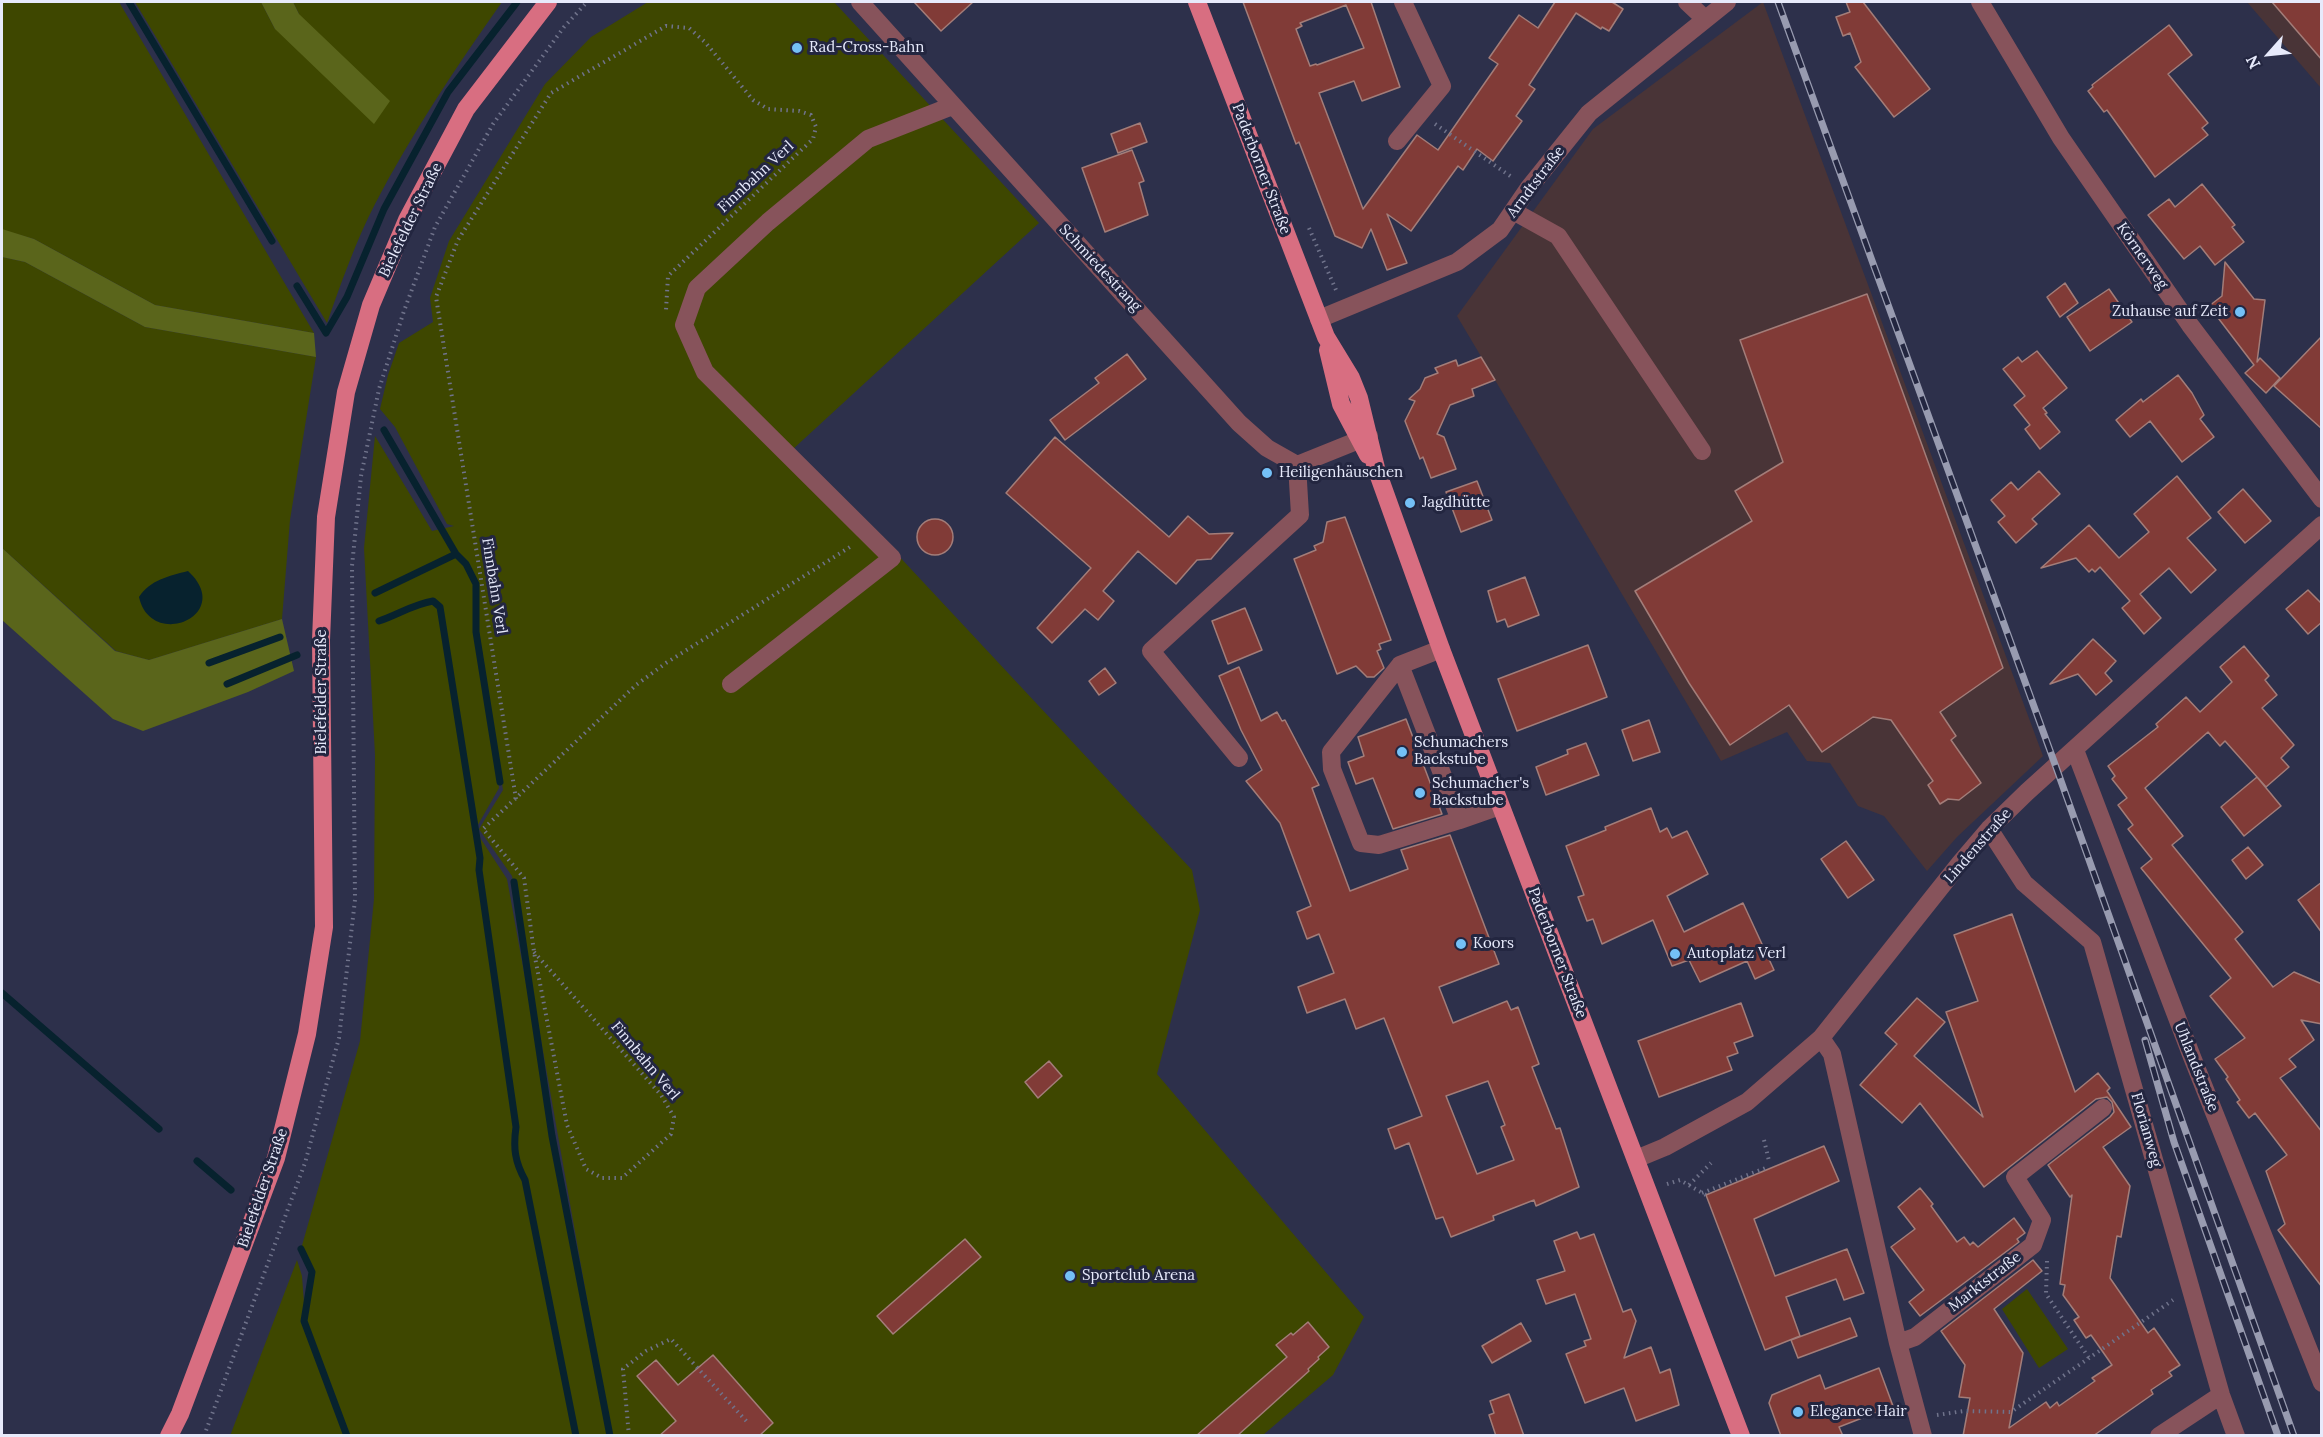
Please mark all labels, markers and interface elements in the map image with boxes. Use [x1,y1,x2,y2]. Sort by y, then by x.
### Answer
north arrow [2239,24,2299,84]
place label: Rad-Cross-Bahn [809,39,924,57]
marker: Rad-Cross-Bahn [790,41,804,55]
text: N [2241,52,2265,72]
street label: Paderborner Straße [1228,101,1294,237]
street label: Finnbahn Verl [714,137,798,217]
street label: Arndtstraße [1503,143,1569,221]
street label: Bielefelder Straße [375,160,447,280]
street label: Körnerweg [2112,219,2172,293]
street label: Schmiedestrang [1055,221,1145,315]
place label: Zuhause auf Zeit [2112,303,2228,321]
marker: Zuhause auf Zeit [2233,305,2247,319]
place label: Heiligenhäuschen [1279,464,1403,482]
marker: Heiligenhäuschen [1260,466,1274,480]
place label: Jagdhütte [1422,494,1490,512]
marker: Jagdhütte [1403,496,1417,510]
street label: Finnbahn Verl [478,537,510,635]
street label: Bielefelder Straße [313,629,331,755]
place label: Schumachers Backstube [1414,734,1508,769]
marker: Schumachers Backstube [1395,745,1409,759]
place label: Schumacher's Backstube [1432,775,1529,810]
marker: Schumacher's Backstube [1413,786,1427,800]
street label: Lindenstraße [1941,805,2015,887]
street label: Paderborner Straße [1524,885,1590,1021]
place label: Koors [1473,935,1514,953]
marker: Koors [1454,937,1468,951]
place label: Autoplatz Verl [1687,945,1786,963]
marker: Autoplatz Verl [1668,947,1682,961]
street label: Finnbahn Verl [607,1018,683,1104]
street label: Uhlandstraße [2170,1019,2222,1115]
street label: Florianweg [2127,1091,2165,1169]
street label: Bielefelder Straße [234,1126,292,1250]
street label: Marktstraße [1945,1248,2025,1316]
place label: Sportclub Arena [1082,1267,1195,1285]
marker: Sportclub Arena [1063,1269,1077,1283]
place label: Elegance Hair [1810,1403,1907,1421]
marker: Elegance Hair [1791,1405,1805,1419]

